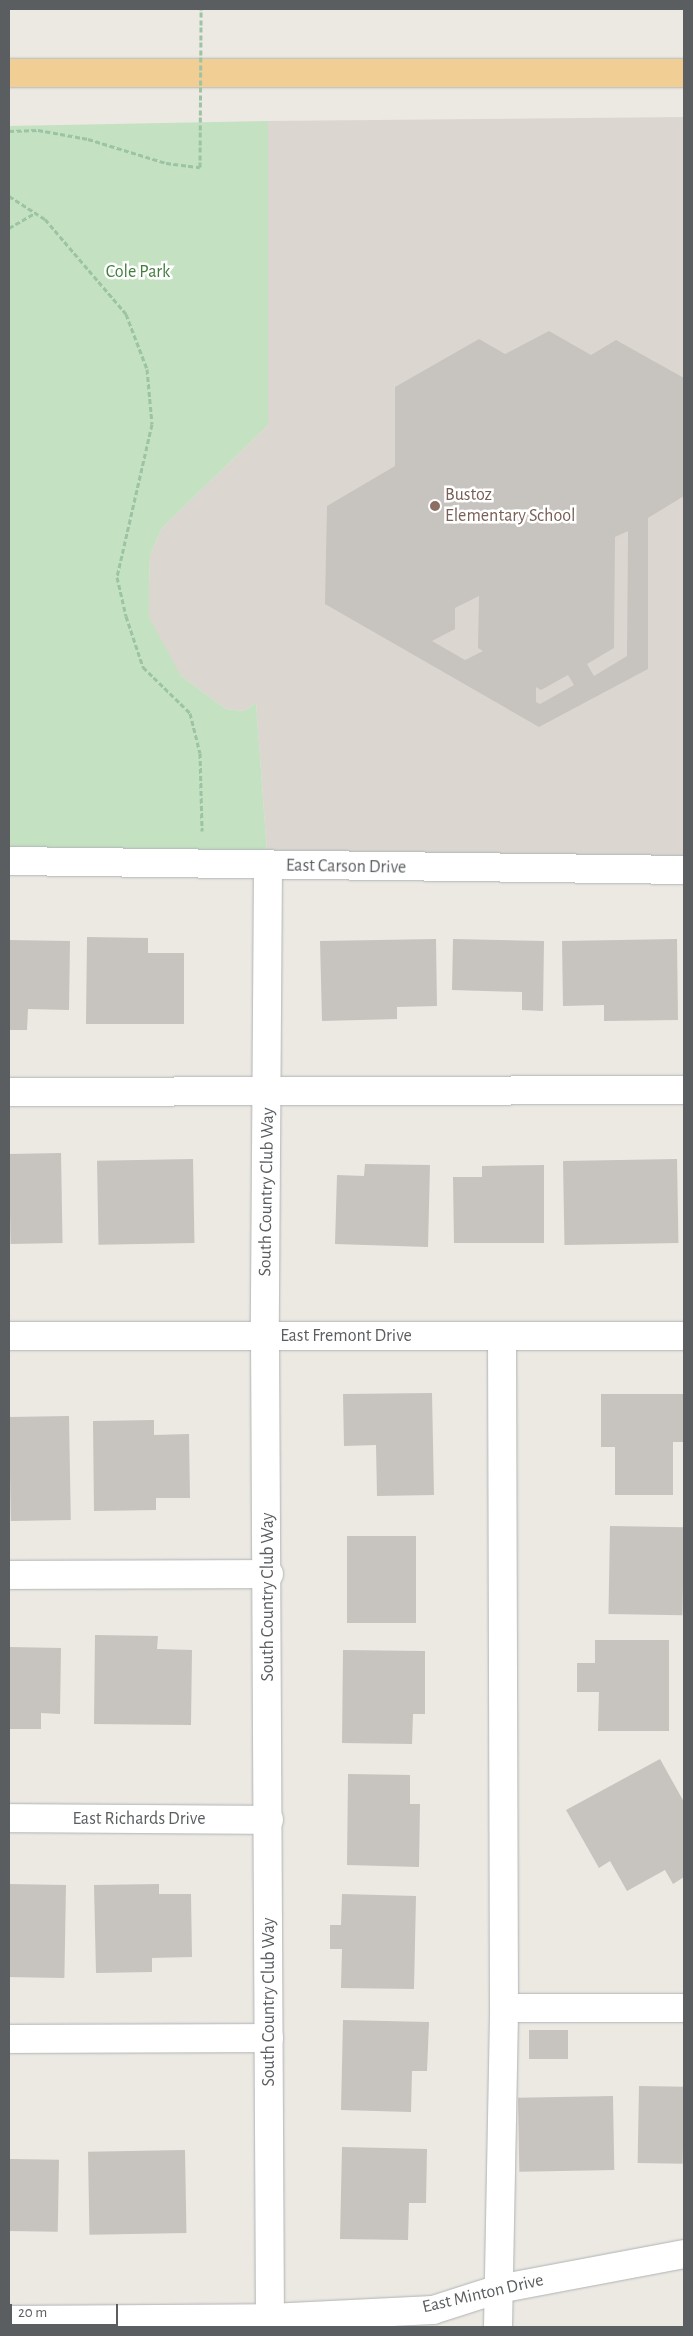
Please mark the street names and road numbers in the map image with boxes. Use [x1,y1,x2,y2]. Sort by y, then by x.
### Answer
street label: East Carson Drive [286,855,406,879]
street label: South Country Club Way [255,1107,279,1277]
street label: East Fremont Drive [280,1325,412,1347]
street label: South Country Club Way [257,1513,279,1681]
street label: East Richards Drive [73,1808,205,1830]
street label: South Country Club Way [258,1918,280,2086]
street label: East Minton Drive [420,2270,546,2318]

